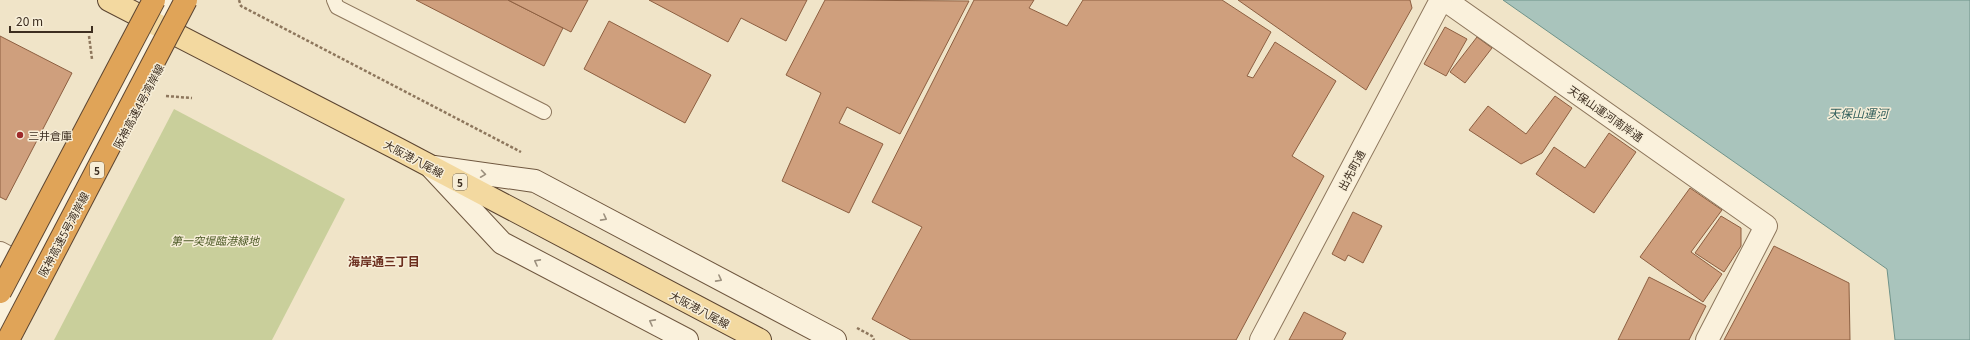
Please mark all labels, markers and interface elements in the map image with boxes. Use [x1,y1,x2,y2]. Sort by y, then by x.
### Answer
scale bar [10,8,92,34]
text: 20 m [16,12,43,29]
street label: 阪神高速4号湾岸線 [109,61,167,151]
street label: 天保山運河南岸通 [1565,81,1647,145]
water label: 天保山運河 [1828,104,1890,121]
place label: 三井倉庫 [28,127,72,143]
marker: 三井倉庫 [15,130,25,140]
street label: 大阪港八尾線 [381,135,447,181]
street label: 出先町通 [1334,147,1368,193]
road number: 5 [90,162,104,178]
one-way arrow [480,169,486,178]
road number: 5 [453,174,467,190]
street label: 阪神高速5号湾岸線 [34,189,92,279]
one-way arrow [600,213,607,221]
park label: 第一突堤臨港緑地 [171,232,260,248]
district label: 海岸通三丁目 [348,252,420,269]
one-way arrow [534,259,541,266]
one-way arrow [715,274,722,281]
street label: 大阪港八尾線 [667,286,733,332]
one-way arrow [649,319,656,327]

